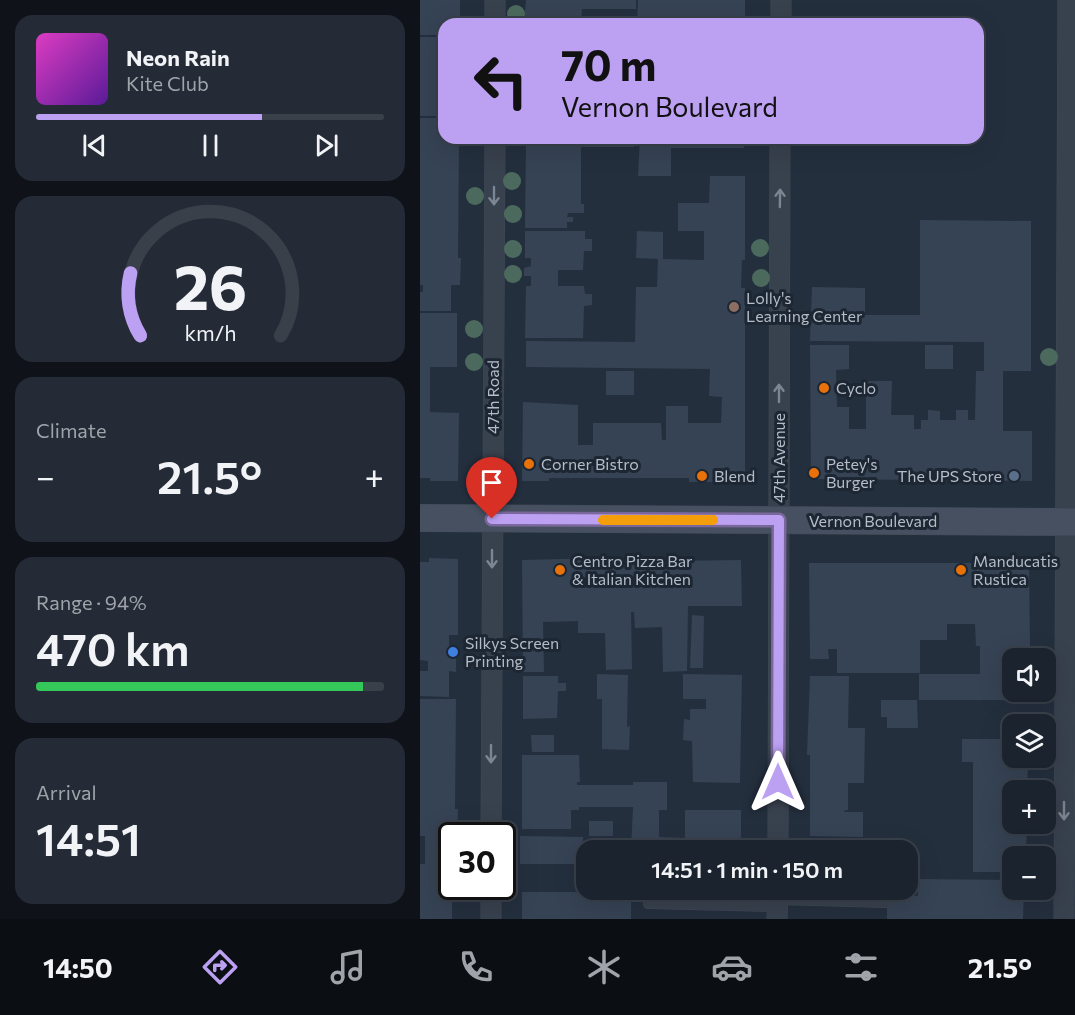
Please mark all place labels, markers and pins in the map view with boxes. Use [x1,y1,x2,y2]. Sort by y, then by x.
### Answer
place label: Lolly's Learning Center [746,288,863,325]
marker: Lolly's Learning Center [727,300,741,314]
place label: Cyclo [836,378,876,397]
marker: Cyclo [817,381,831,395]
place label: Corner Bistro [541,454,639,473]
place label: Petey's Burger [826,454,878,491]
pin [466,457,517,519]
marker: Corner Bistro [522,457,536,471]
place label: Blend [714,466,755,485]
marker: Petey's Burger [807,466,821,480]
place label: The UPS Store [897,466,1002,485]
marker: Blend [695,469,709,483]
marker: The UPS Store [1007,469,1021,483]
place label: Centro Pizza Bar & Italian Kitchen [572,551,693,588]
place label: Manducatis Rustica [973,551,1058,588]
marker: Centro Pizza Bar & Italian Kitchen [553,563,567,577]
marker: Manducatis Rustica [954,563,968,577]
place label: Silkys Screen Printing [465,633,559,670]
marker: Silkys Screen Printing [446,645,460,659]

